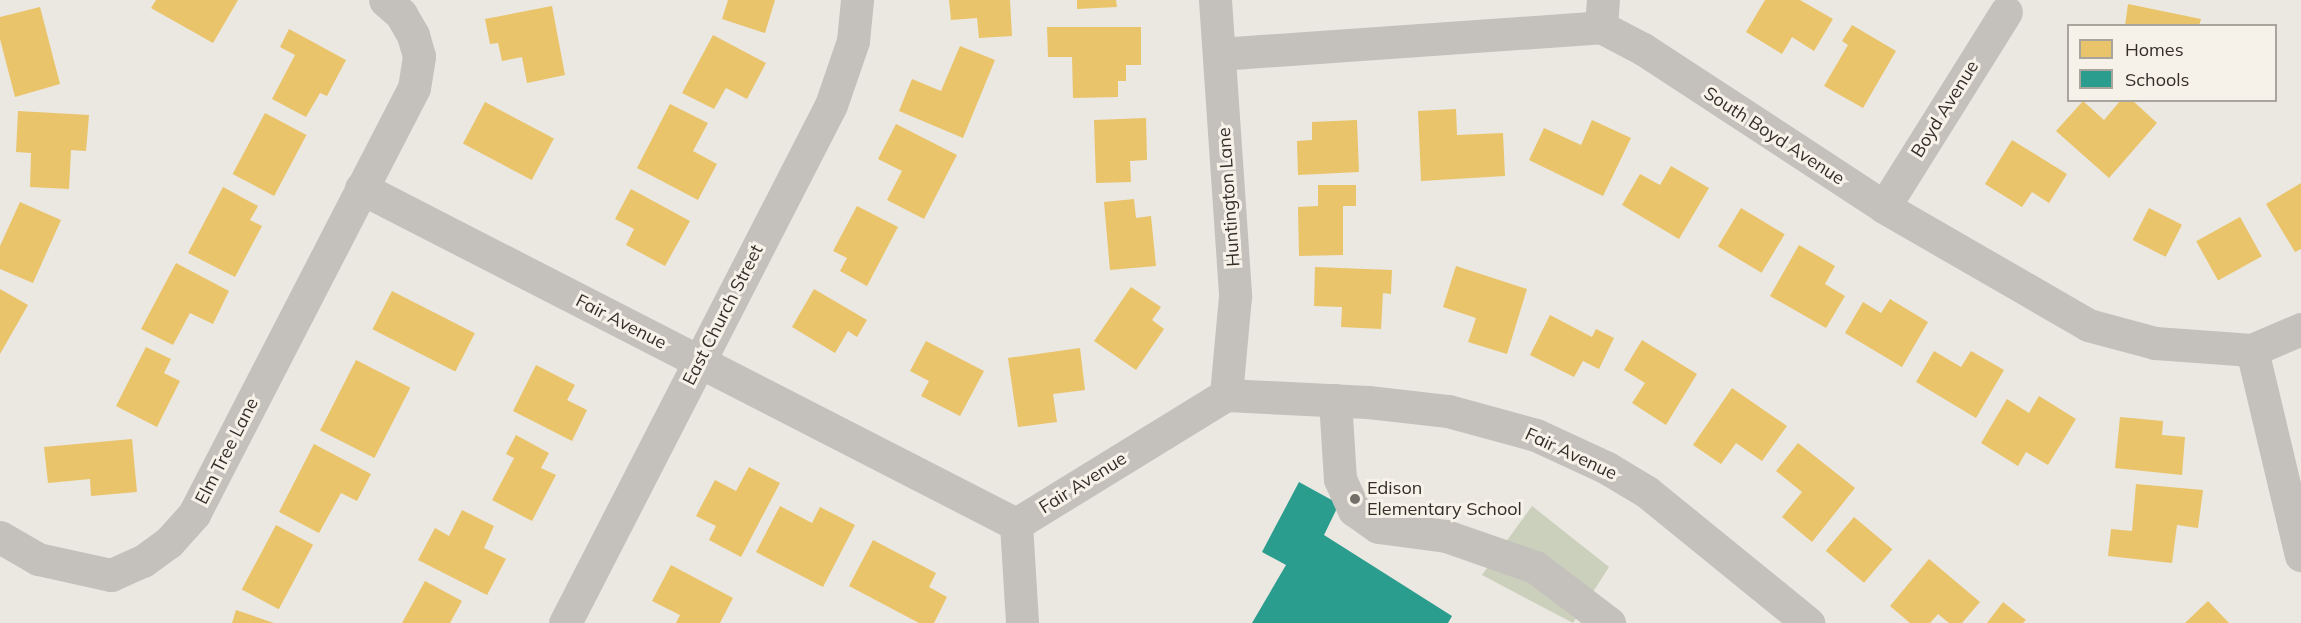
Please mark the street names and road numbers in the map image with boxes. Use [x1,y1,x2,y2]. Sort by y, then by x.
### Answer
street label: Boyd Avenue [1907,57,1983,161]
street label: South Boyd Avenue [1700,82,1848,190]
street label: Huntington Lane [1213,127,1245,267]
street label: East Church Street [678,241,768,389]
street label: Fair Avenue [572,290,670,354]
street label: Elm Tree Lane [191,394,263,508]
street label: Fair Avenue [1522,423,1620,485]
street label: Fair Avenue [1035,448,1131,518]

